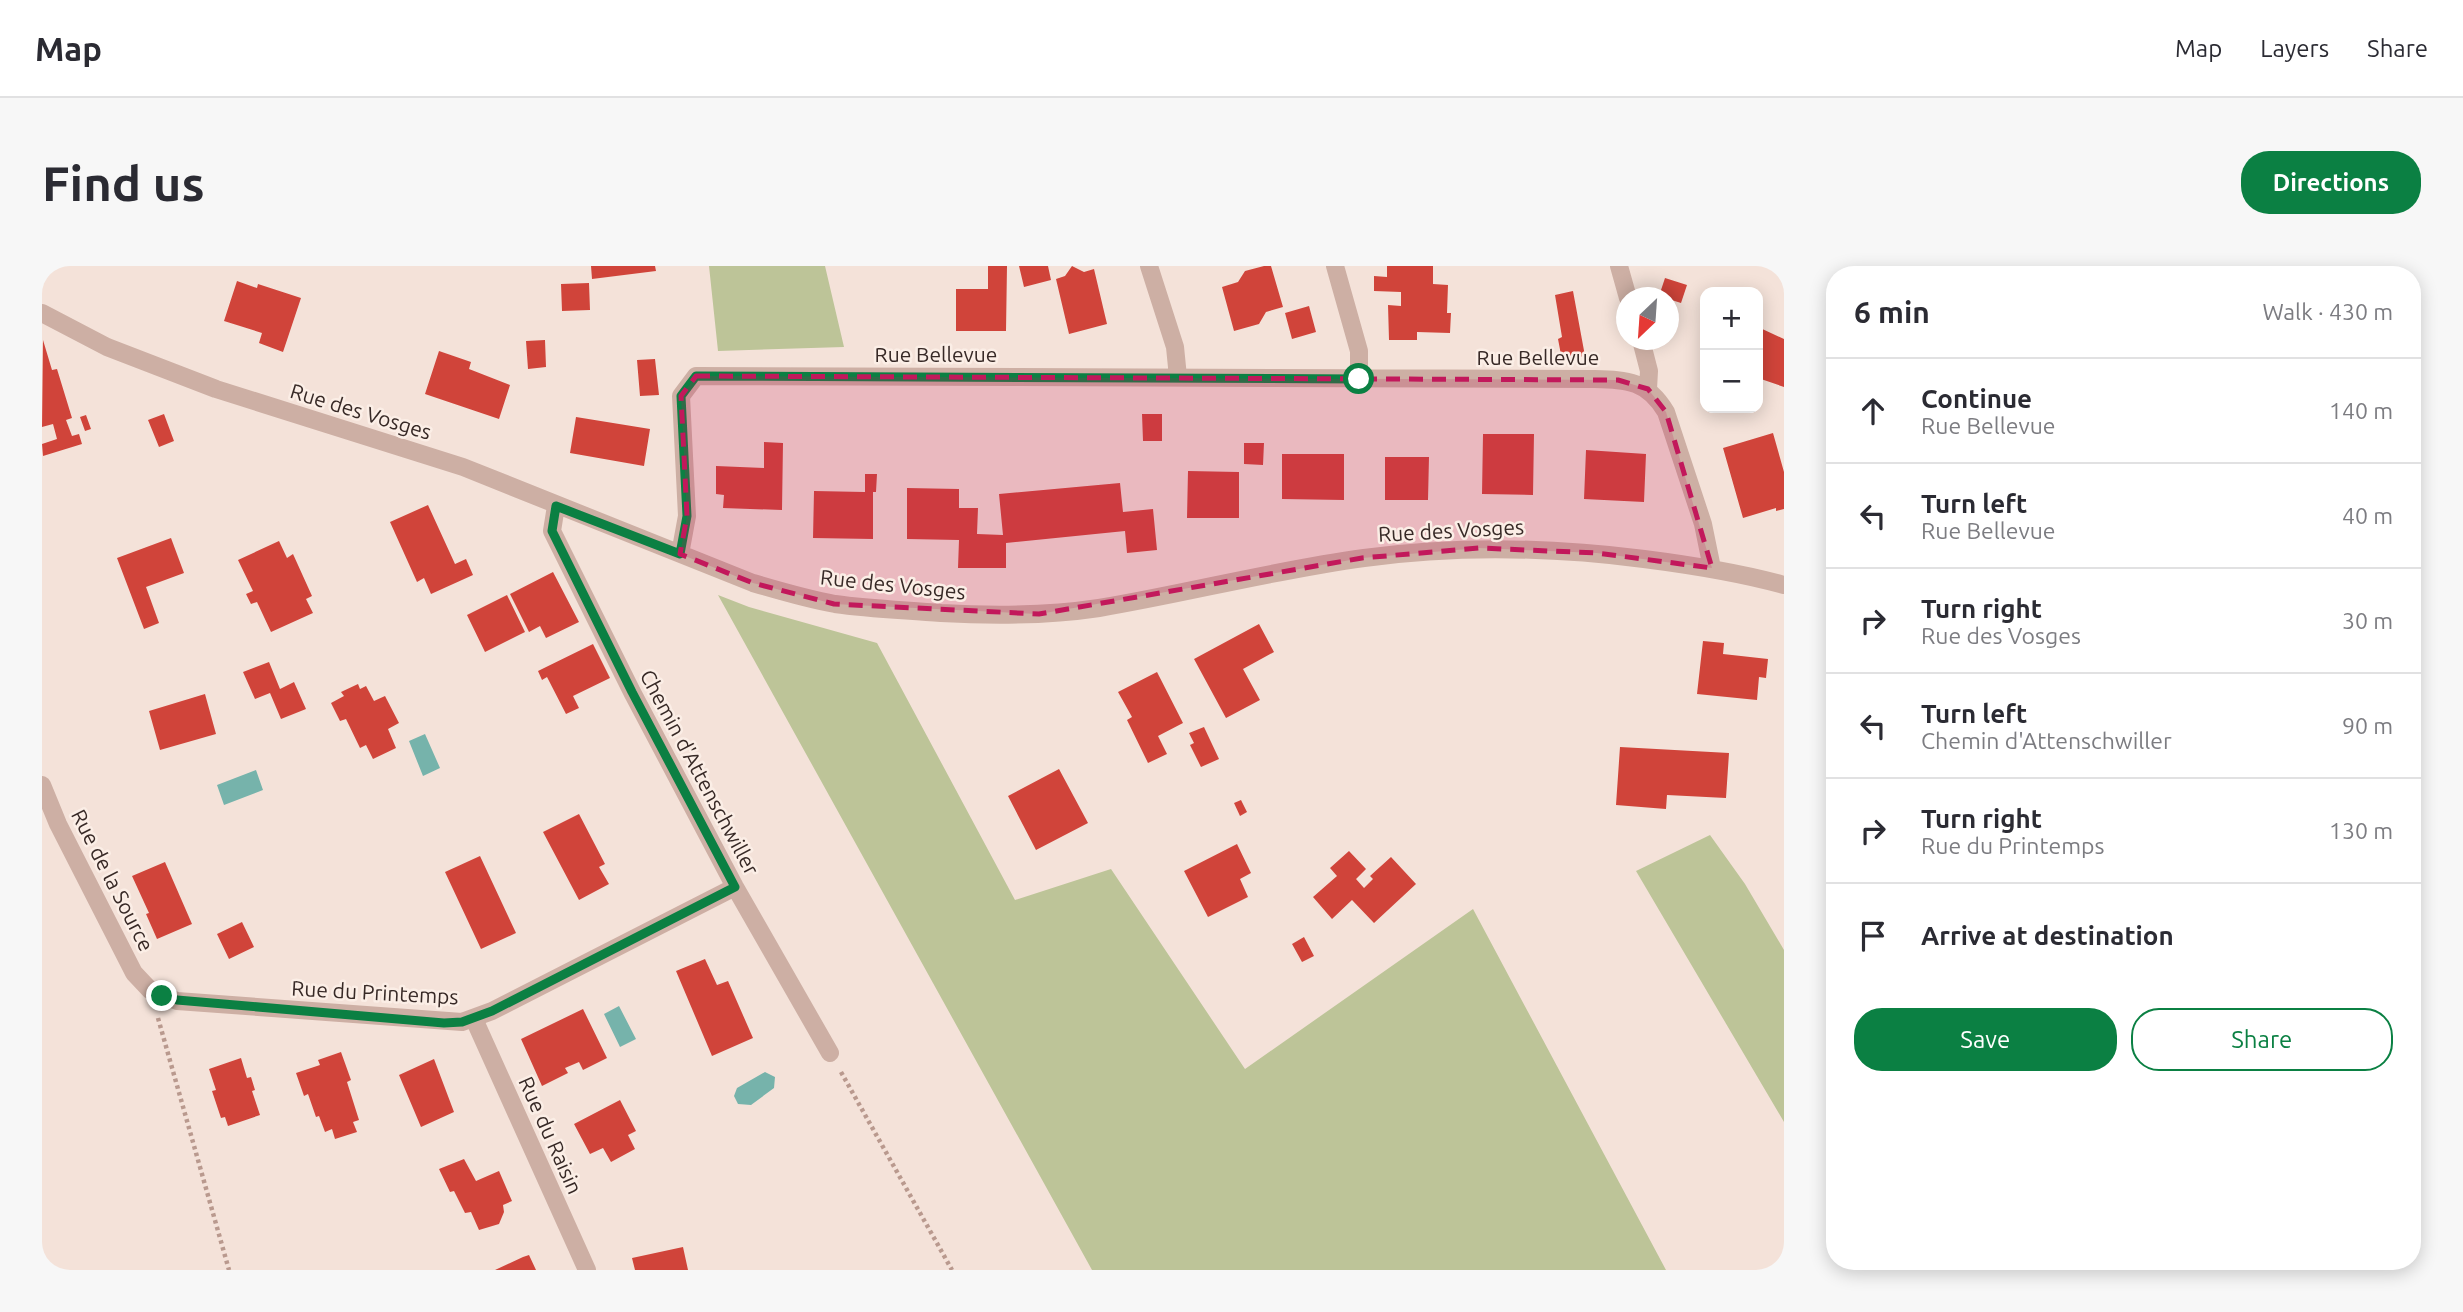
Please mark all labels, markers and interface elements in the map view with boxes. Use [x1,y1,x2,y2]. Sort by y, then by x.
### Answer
text: Map [35,30,102,67]
text: Map [2175,35,2222,62]
text: Layers [2260,35,2329,62]
text: Share [2367,35,2428,62]
button: Directions [2241,151,2421,214]
text: Find us [42,155,205,210]
north arrow [1616,287,1679,350]
map controls [1700,287,1763,413]
button: + [1700,287,1763,350]
text: 6 min [1854,295,1930,329]
text: Walk · 430 m [2262,299,2393,324]
street label: Rue Bellevue [875,342,997,366]
street label: Rue Bellevue [1477,345,1599,369]
button: − [1700,350,1763,413]
route start [1343,363,1374,394]
street label: Rue des Vosges [288,378,434,444]
text: Continue [1921,384,2032,413]
icon: ahead [1854,392,1892,430]
text: 140 m [2329,398,2393,423]
text: Rue Bellevue [1921,413,2056,438]
text: Turn left [1921,489,2027,518]
icon: left [1854,497,1892,535]
text: 40 m [2342,503,2393,528]
street label: Rue des Vosges [1377,514,1525,546]
text: Rue Bellevue [1921,518,2056,543]
street label: Rue des Vosges [819,564,967,604]
text: Turn right [1921,594,2042,623]
icon: right [1854,602,1892,640]
text: 30 m [2342,608,2393,633]
text: Rue des Vosges [1921,623,2081,648]
street label: Chemin d'Attenschwiller [636,665,764,879]
text: Turn left [1921,699,2027,728]
icon: left [1854,707,1892,745]
text: 90 m [2342,713,2393,738]
text: Chemin d'Attenschwiller [1921,728,2172,753]
text: Turn right [1921,804,2042,833]
street label: Rue de la Source [67,805,159,955]
icon: right [1854,812,1892,850]
text: 130 m [2329,818,2393,843]
text: Rue du Printemps [1921,833,2104,858]
icon: arrive [1854,917,1892,955]
text: Arrive at destination [1921,921,2174,950]
street label: Rue du Printemps [291,976,459,1008]
route end [146,980,177,1011]
button: Save [1854,1008,2117,1071]
button: Share [2131,1008,2393,1071]
street label: Rue du Raisin [514,1073,588,1197]

